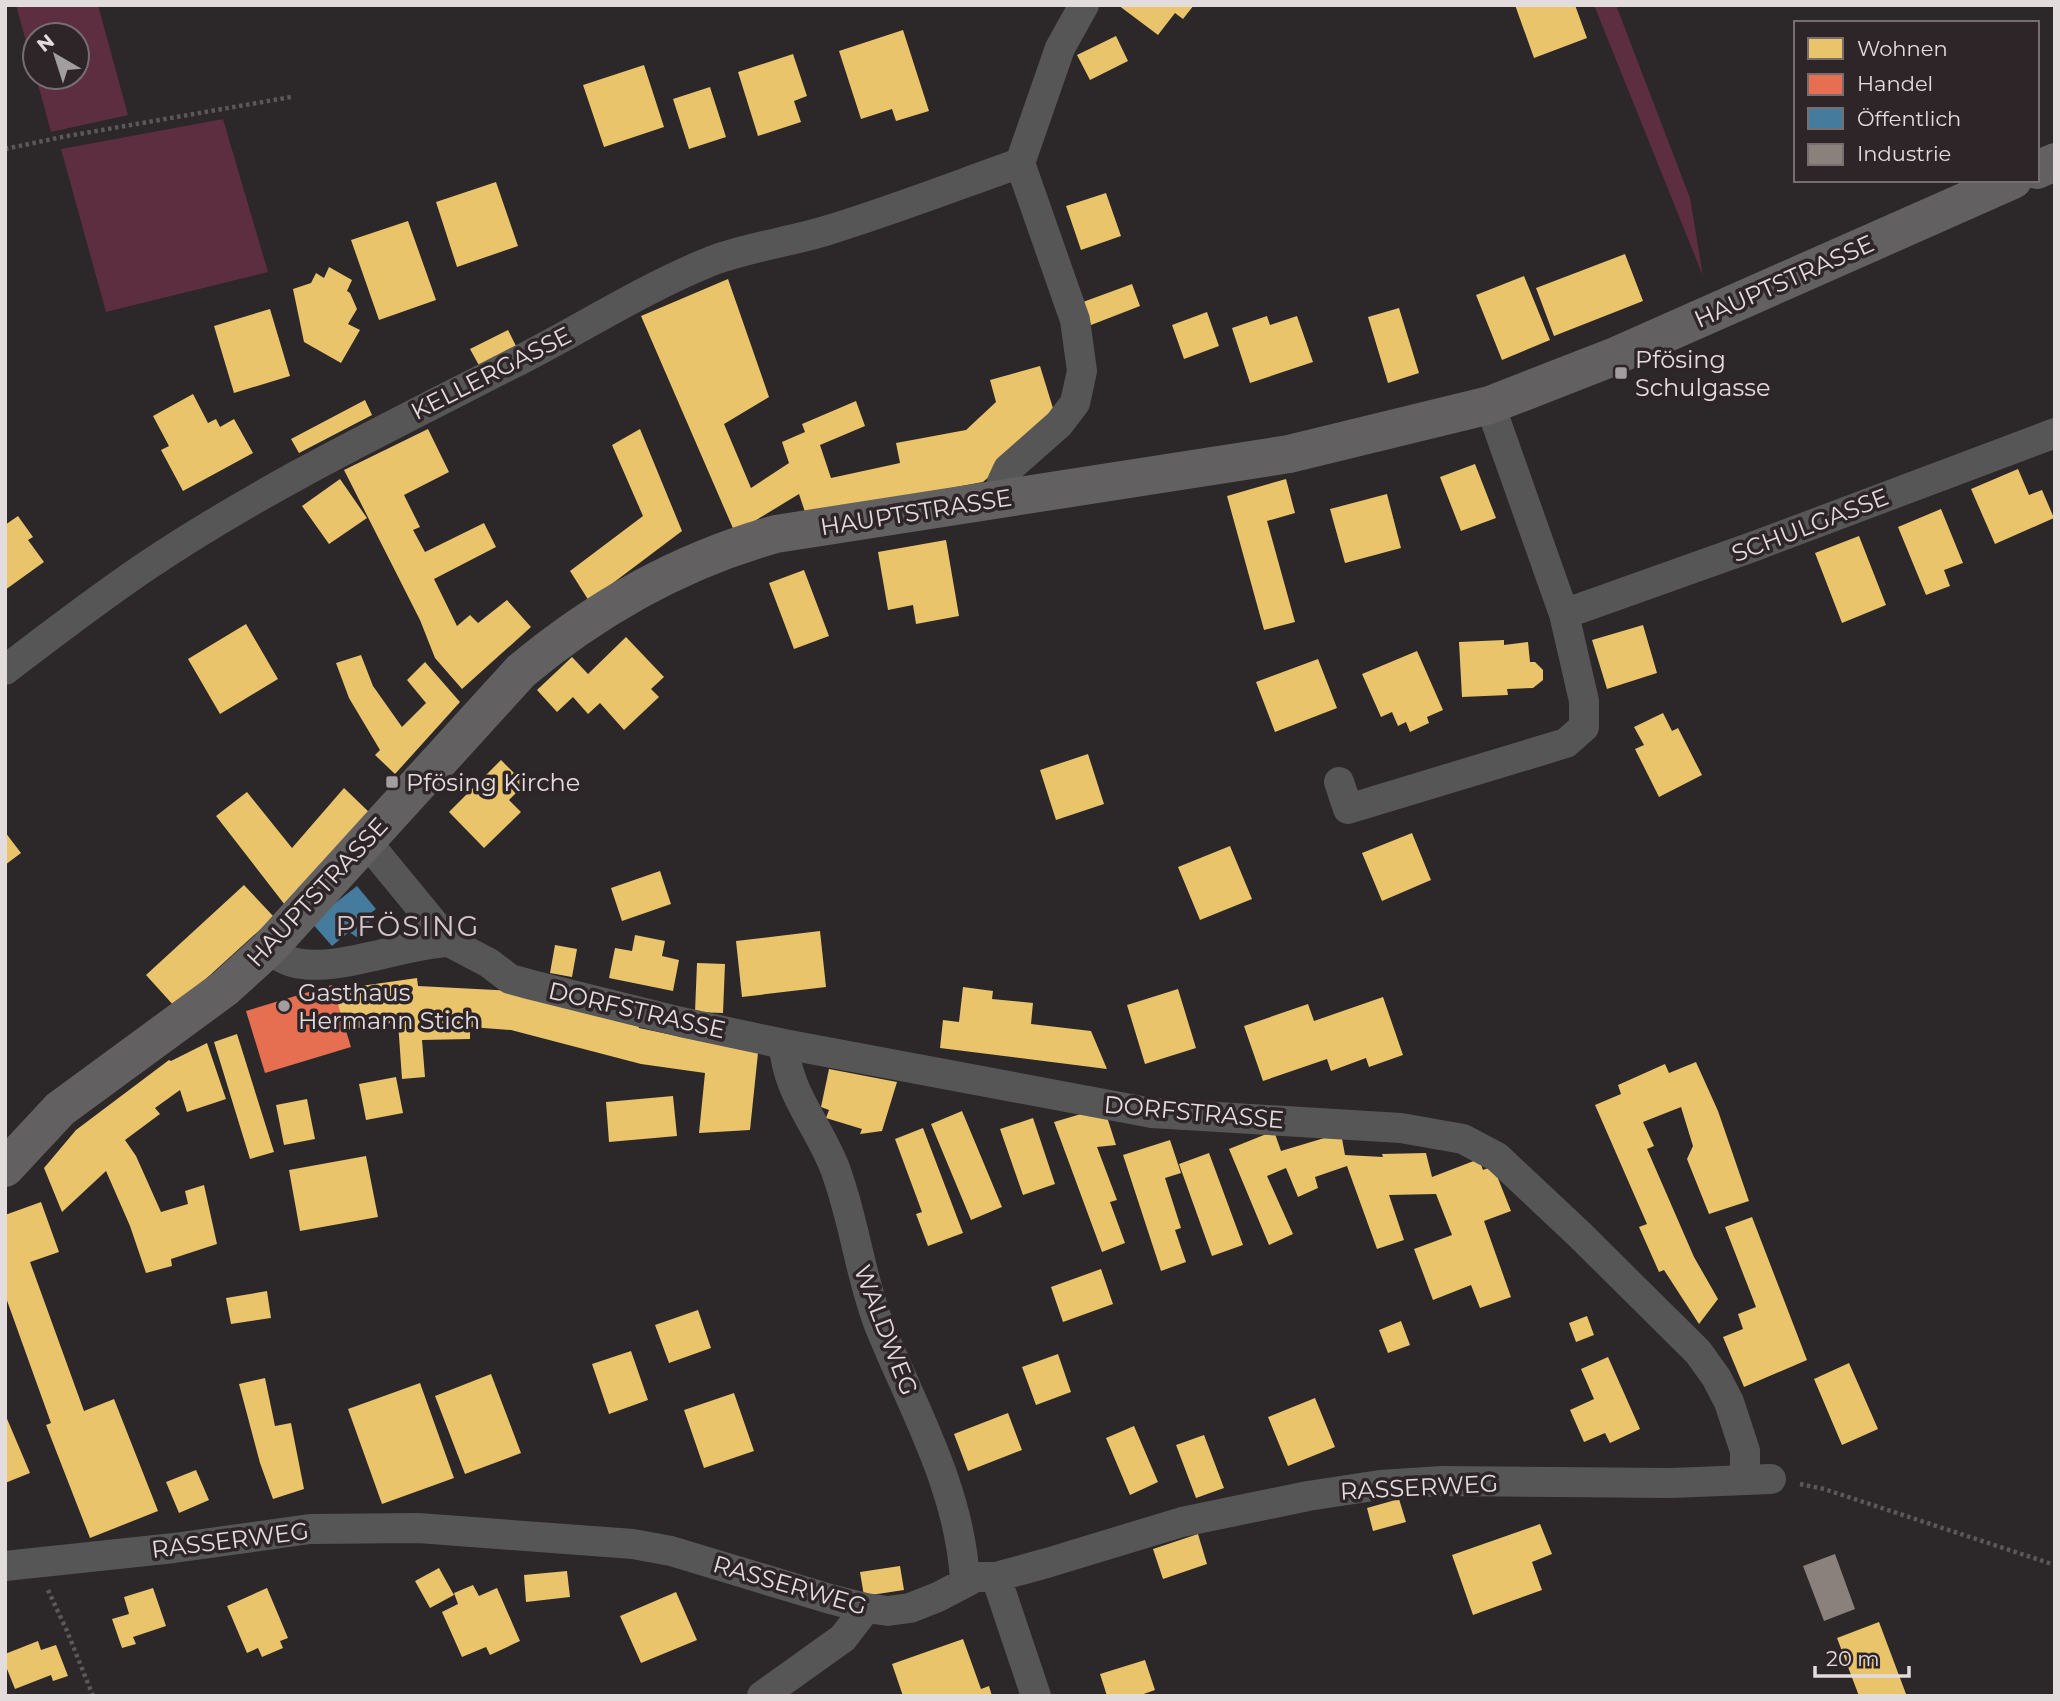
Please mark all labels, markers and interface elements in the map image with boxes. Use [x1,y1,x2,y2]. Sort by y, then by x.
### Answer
north arrow [21,21,91,91]
legend [1794,21,2039,182]
text: N [32,29,59,57]
text: Wohnen [1857,36,1948,61]
text: Handel [1857,71,1933,96]
text: Öffentlich [1857,106,1961,131]
text: Industrie [1857,141,1951,166]
street label: HAUPTSTRASSE [1690,228,1878,334]
street label: KELLERGASSE [406,320,576,426]
place label: Pfösing Schulgasse [1635,345,1770,402]
marker: Pfösing Schulgasse [1613,365,1629,381]
street label: SCHULGASSE [1728,482,1892,568]
street label: HAUPTSTRASSE [818,483,1014,541]
place label: Pfösing Kirche [406,768,580,797]
marker: Pfösing Kirche [384,774,400,790]
street label: HAUPTSTRASSE [240,811,394,973]
district label: PFÖSING [336,909,480,943]
street label: DORFSTRASSE [546,976,728,1044]
place label: Gasthaus Hermann Stich [298,978,480,1035]
marker: Gasthaus Hermann Stich [276,998,292,1014]
street label: DORFSTRASSE [1103,1090,1285,1134]
street label: WALDWEG [848,1261,924,1399]
street label: RASSERWEG [1339,1468,1499,1506]
street label: RASSERWEG [150,1516,310,1564]
street label: RASSERWEG [710,1549,870,1621]
scale bar [1815,1634,1910,1678]
text: 20 m [1826,1646,1880,1671]

